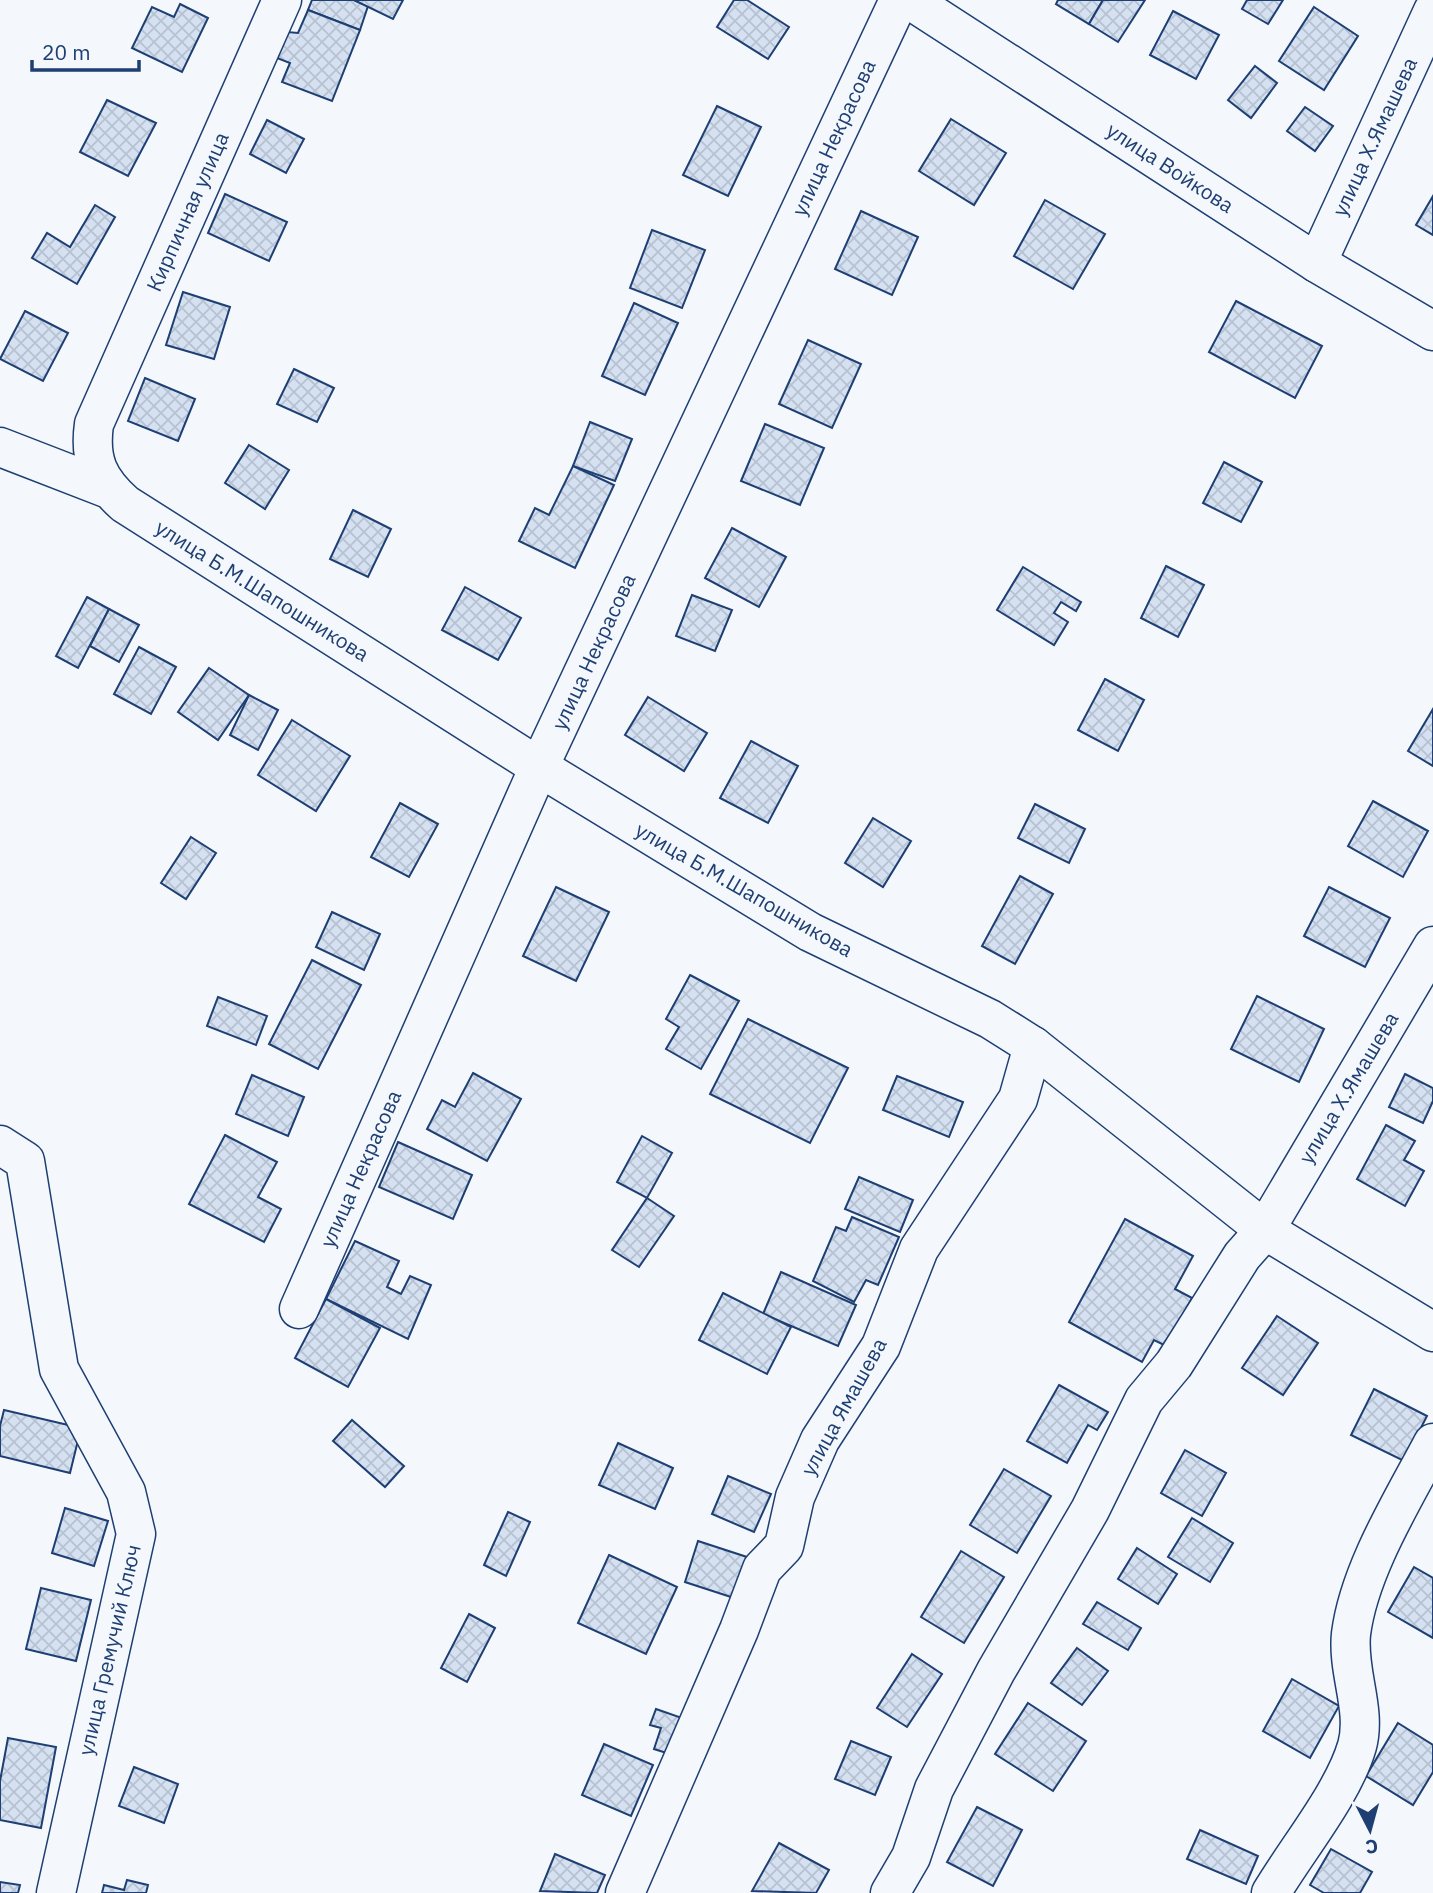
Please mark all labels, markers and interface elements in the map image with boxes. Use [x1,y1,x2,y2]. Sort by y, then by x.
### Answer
scale bar [32,28,138,72]
text: 20 m [42,38,91,66]
street label: улица Х.Ямашева [1325,53,1423,221]
street label: улица Некрасова [785,55,882,220]
street label: улица Войкова [1101,115,1240,219]
street label: Кирпичная улица [139,127,235,296]
street label: улица Б.М.Шапошникова [150,513,375,667]
street label: улица Некрасова [545,569,642,734]
street label: улица Б.М.Шапошникова [631,815,858,963]
street label: улица Х.Ямашева [1292,1006,1405,1169]
street label: улица Некрасова [313,1085,407,1252]
street label: улица Ямашева [794,1333,893,1480]
street label: улица Гремучий Ключ [71,1542,147,1758]
north arrow [1335,1795,1405,1865]
text: С [1364,1834,1379,1859]

